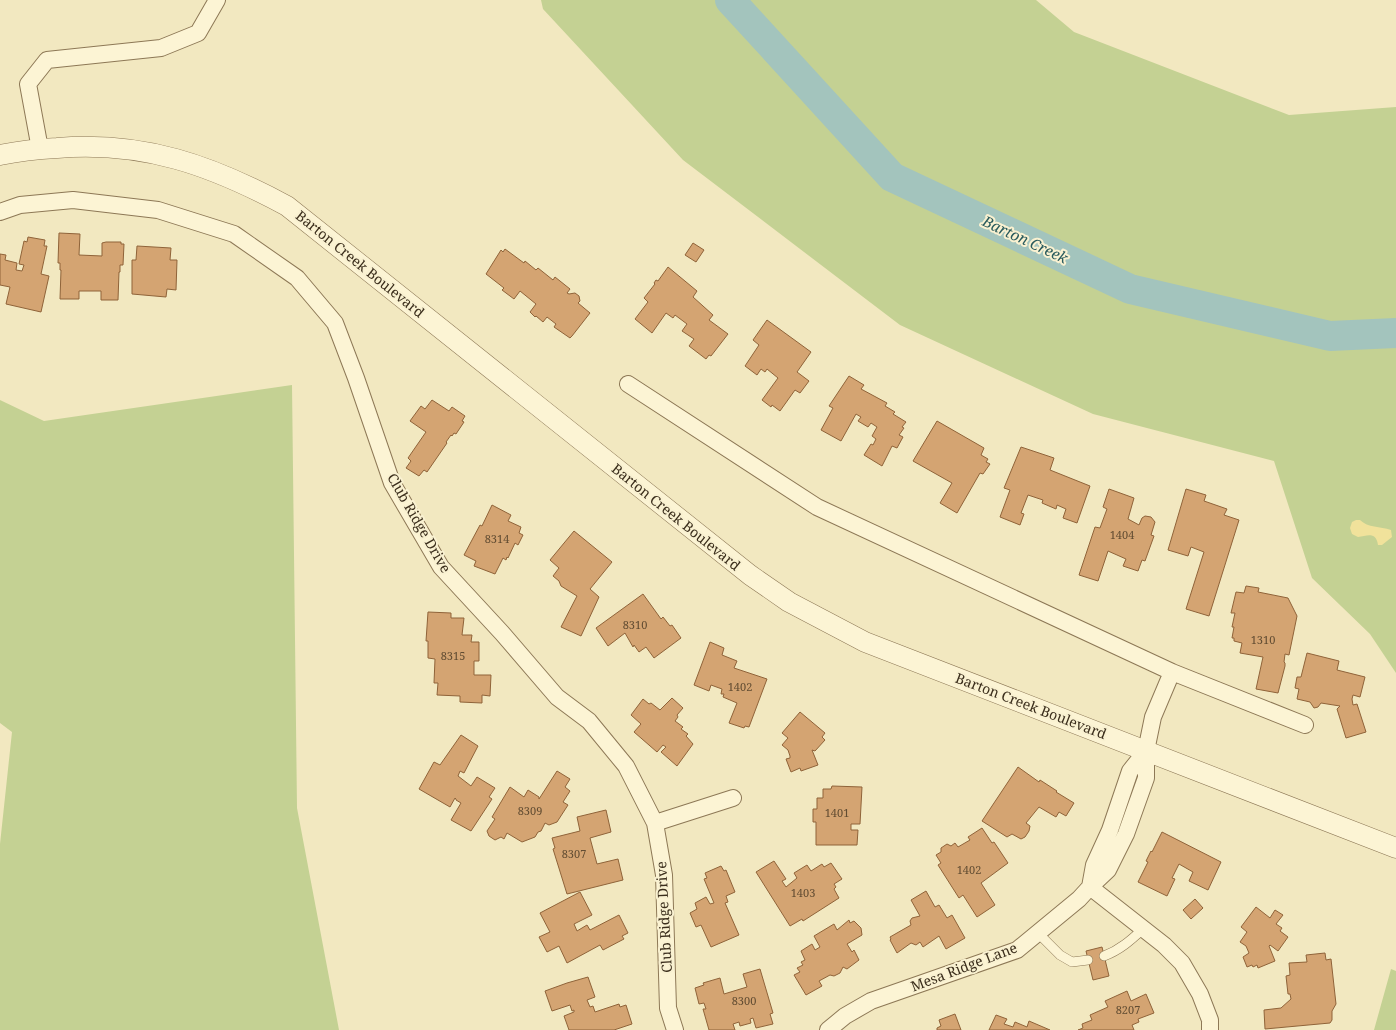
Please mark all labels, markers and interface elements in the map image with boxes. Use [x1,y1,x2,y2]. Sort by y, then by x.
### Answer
street label: Barton Creek Boulevard [292,206,429,322]
water label: Barton Creek [979,210,1072,268]
street label: Barton Creek Boulevard [608,459,745,575]
street label: Club Ridge Drive [383,470,456,576]
house number: 1404 [1110,527,1134,542]
house number: 8314 [485,531,509,546]
house number: 8310 [623,617,647,632]
house number: 1310 [1251,632,1275,647]
house number: 8315 [441,648,465,663]
street label: Barton Creek Boulevard [953,668,1110,743]
house number: 1402 [728,679,752,694]
house number: 8309 [518,803,542,818]
house number: 1401 [825,805,849,820]
house number: 8307 [562,846,586,861]
street label: Club Ridge Drive [651,861,676,973]
house number: 1402 [957,862,981,877]
house number: 1403 [791,885,815,900]
street label: Mesa Ridge Lane [908,938,1020,996]
house number: 8300 [732,993,756,1008]
house number: 8207 [1116,1002,1140,1017]

